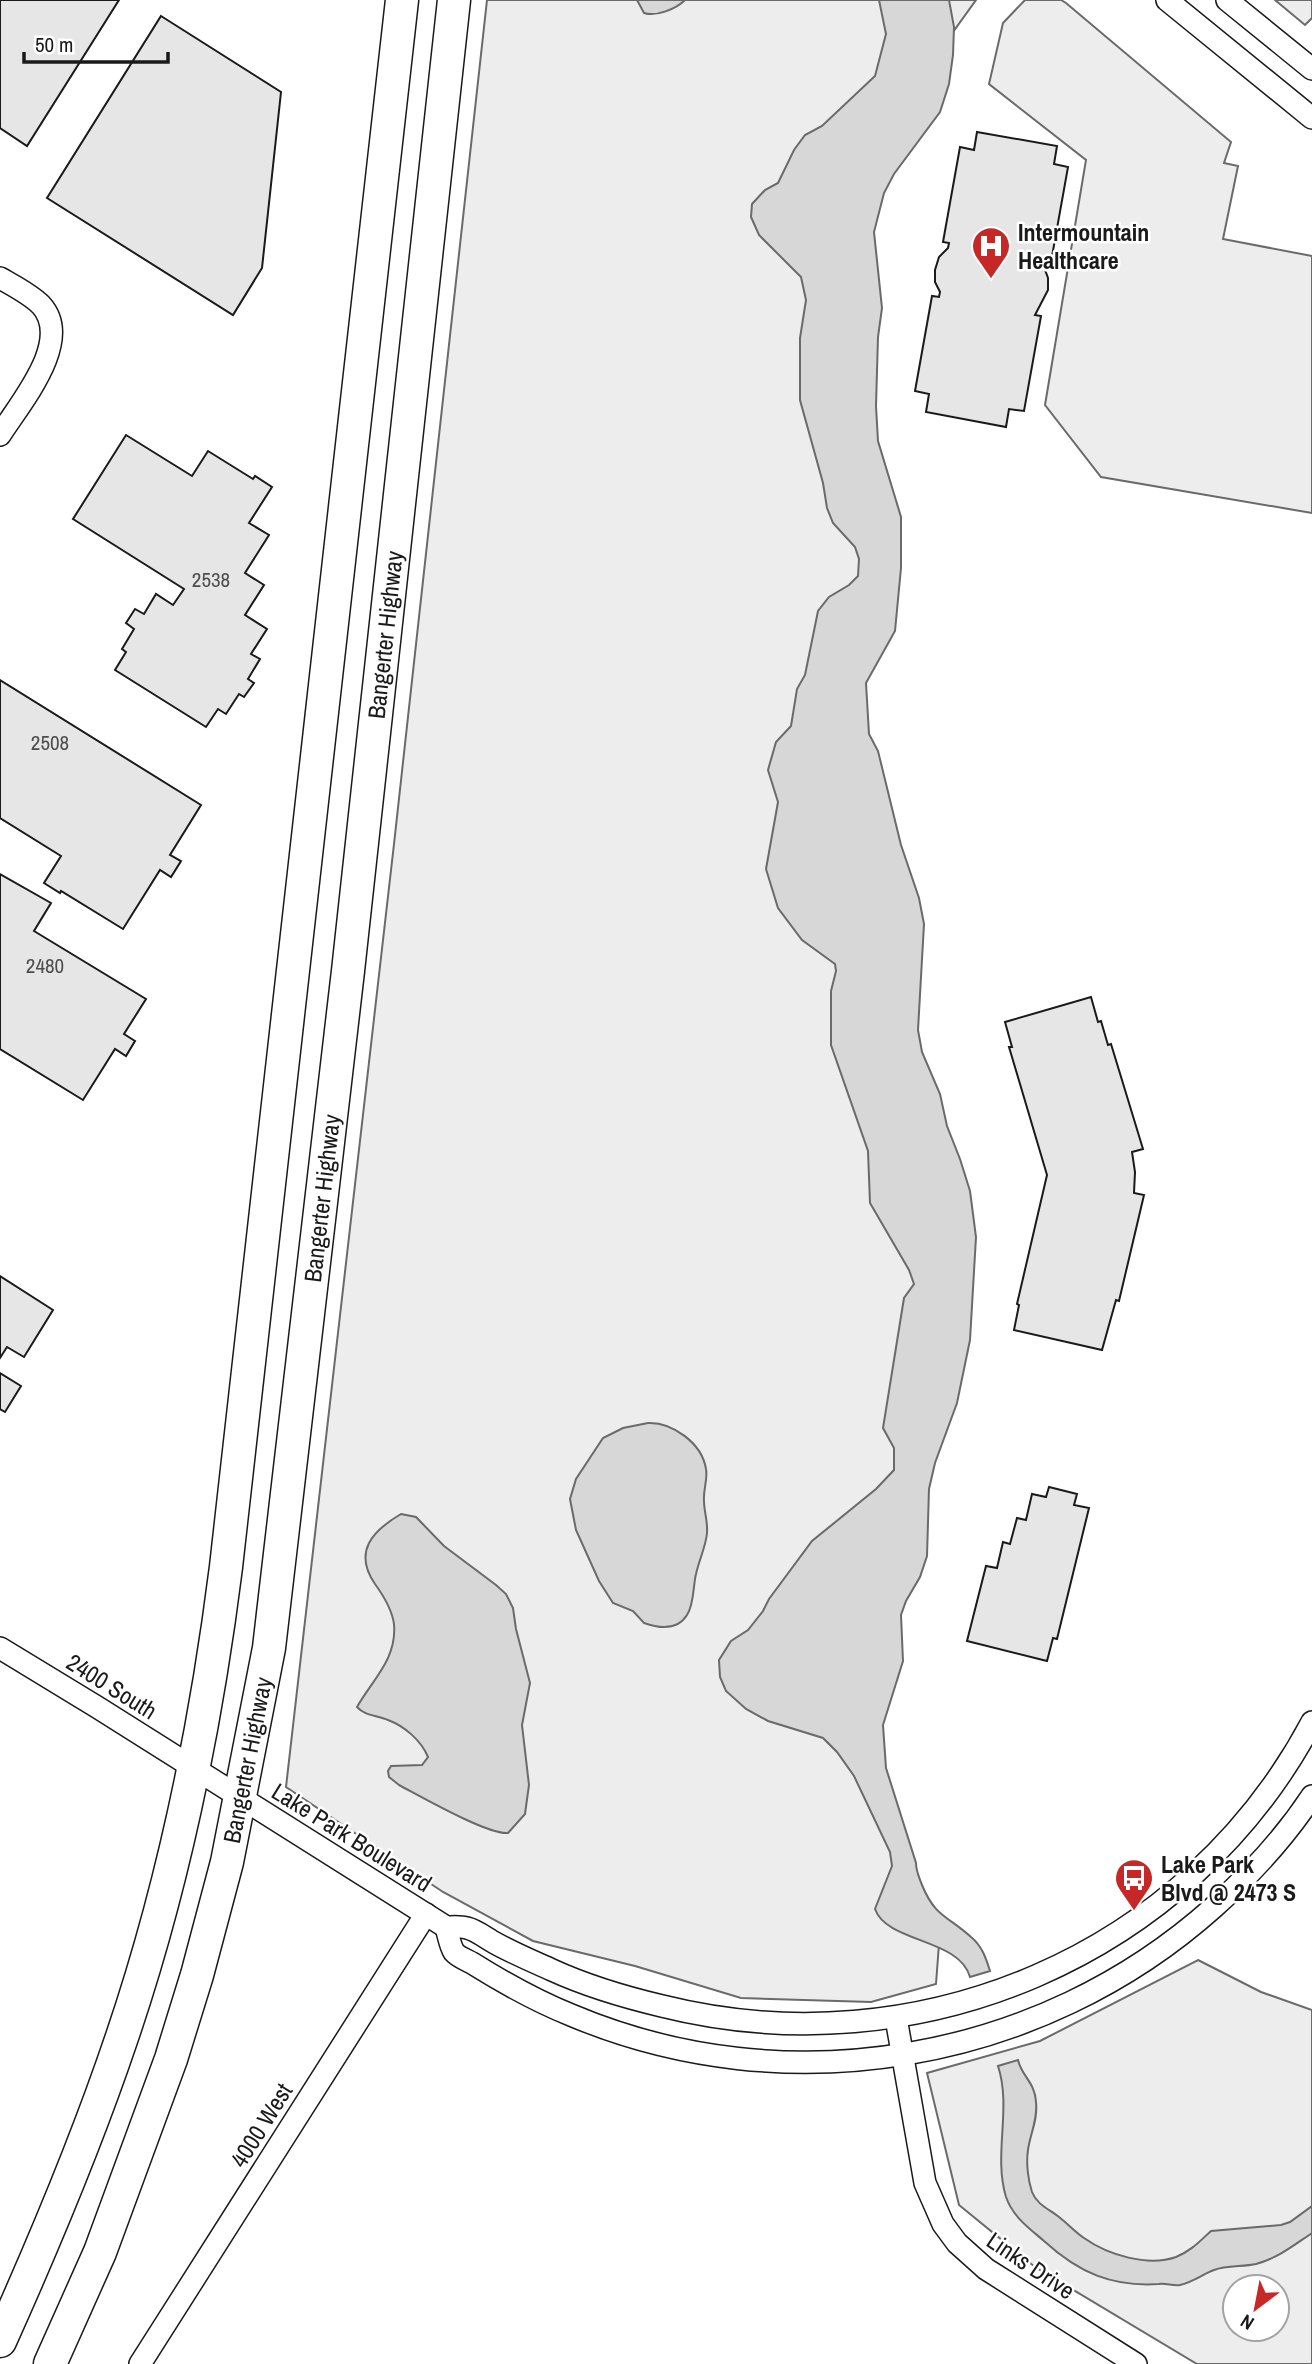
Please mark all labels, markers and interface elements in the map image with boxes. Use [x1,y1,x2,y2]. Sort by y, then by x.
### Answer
scale bar [24,21,168,65]
text: 50 m [35,30,73,59]
place label: Intermountain Healthcare [1018,216,1149,276]
hospital icon: Intermountain Healthcare [970,225,1012,280]
street label: Bangerter Highway [360,549,410,720]
house number: 2538 [192,565,230,594]
house number: 2508 [31,728,69,757]
house number: 2480 [26,951,64,980]
street label: Bangerter Highway [296,1113,347,1284]
street label: 2400 South [61,1646,163,1726]
street label: Bangerter Highway [215,1674,279,1846]
street label: Lake Park Boulevard [266,1775,438,1899]
place label: Lake Park Blvd @ 2473 S [1161,1848,1296,1908]
bus stop icon: Lake Park Blvd @ 2473 S [1113,1857,1155,1912]
street label: 4000 West [223,2076,300,2173]
street label: Links Drive [981,2224,1081,2306]
north arrow [1221,2273,1291,2343]
text: N [1235,2308,1259,2336]

